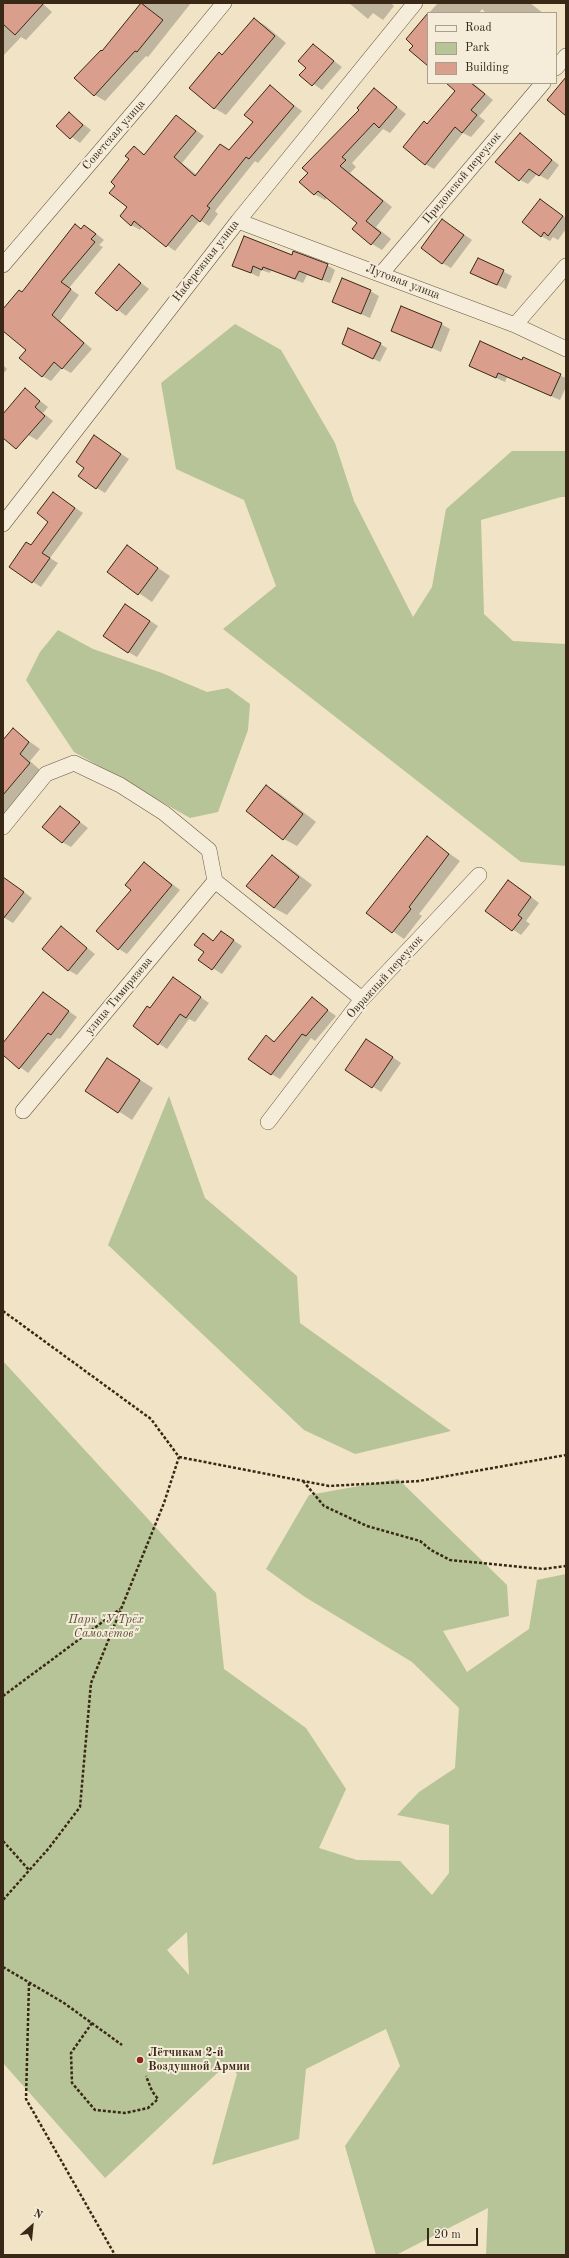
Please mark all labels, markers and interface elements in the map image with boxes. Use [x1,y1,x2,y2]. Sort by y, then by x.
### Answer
legend [427,12,557,84]
text: Road [465,22,492,34]
text: Park [465,42,490,54]
text: Building [465,62,509,74]
street label: Советская улица [80,97,148,173]
street label: Придонской переулок [419,129,505,227]
street label: Набережная улица [170,217,242,305]
street label: Луговая улица [364,261,442,303]
street label: Овражный переулок [344,933,426,1021]
street label: улица Тимирязева [82,954,156,1038]
park label: Парк "У Трёх Самолётов" [68,1613,144,1641]
place label: Лётчикам 2-й Воздушной Армии [148,2046,250,2074]
marker: Лётчикам 2-й Воздушной Армии [135,2055,145,2065]
north arrow [12,2206,52,2246]
text: N [31,2208,44,2222]
scale bar [429,2220,480,2246]
text: 20 m [434,2229,461,2241]

